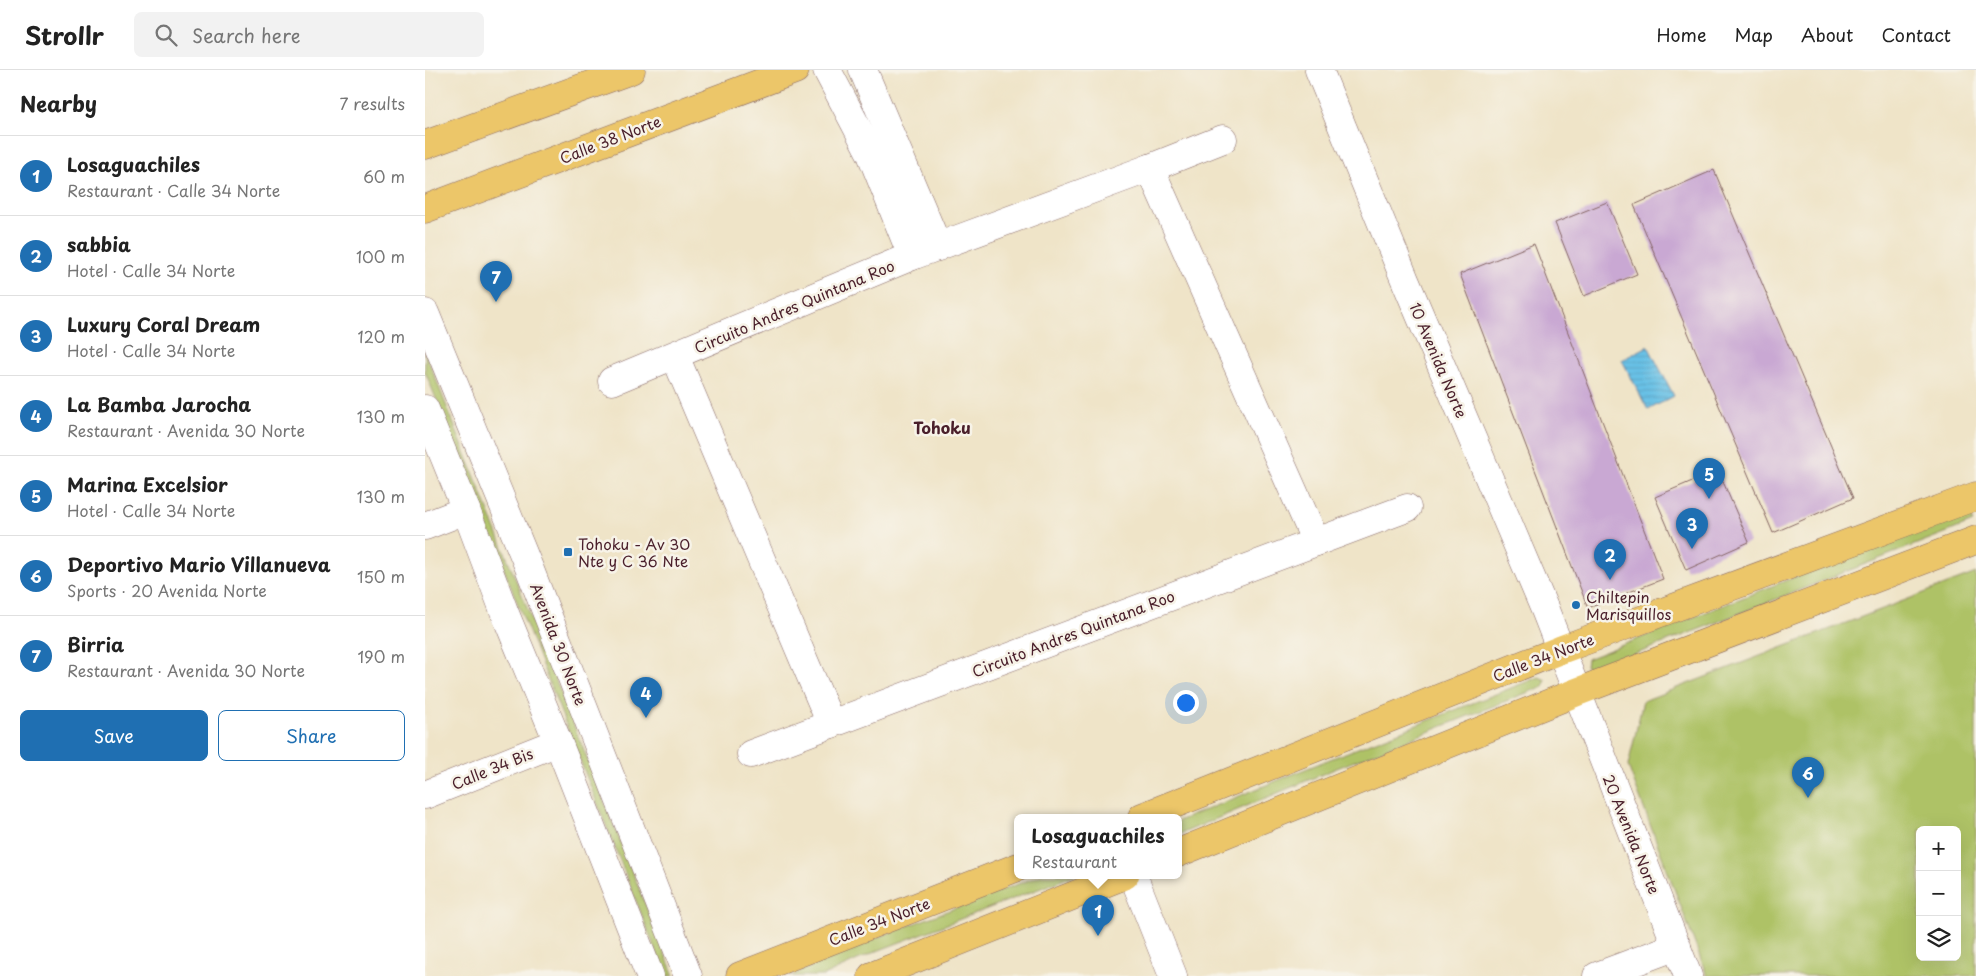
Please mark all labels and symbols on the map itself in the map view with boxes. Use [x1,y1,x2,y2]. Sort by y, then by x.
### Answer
street label: Calle 38 Norte [556,109,664,169]
street label: Circuito Andres Quintana Roo [690,253,898,359]
pin: 7 [480,261,512,302]
street label: 10 Avenida Norte [1404,299,1474,421]
district label: Tohoku [913,415,971,439]
pin: 5 [1693,458,1725,499]
pin: 3 [1676,508,1708,549]
place label: Tohoku - Av 30 Nte y C 36 Nte [578,532,690,572]
pin: 2 [1594,539,1626,580]
marker: Tohoku - Av 30 Nte y C 36 Nte [562,546,574,558]
street label: Avenida 30 Norte [525,580,593,708]
street label: Circuito Andres Quintana Roo [968,584,1178,682]
place label: Chiltepin Marisquillos [1586,585,1672,625]
marker: Chiltepin Marisquillos [1570,599,1582,611]
street label: Calle 34 Norte [1489,627,1597,687]
pin: 4 [630,677,662,718]
your location [1173,690,1199,716]
street label: Calle 34 Bis [448,741,536,795]
pin: 6 [1792,757,1824,798]
street label: 20 Avenida Norte [1598,771,1667,897]
street label: Calle 34 Norte [825,891,933,951]
pin: 1 [1082,895,1114,936]

